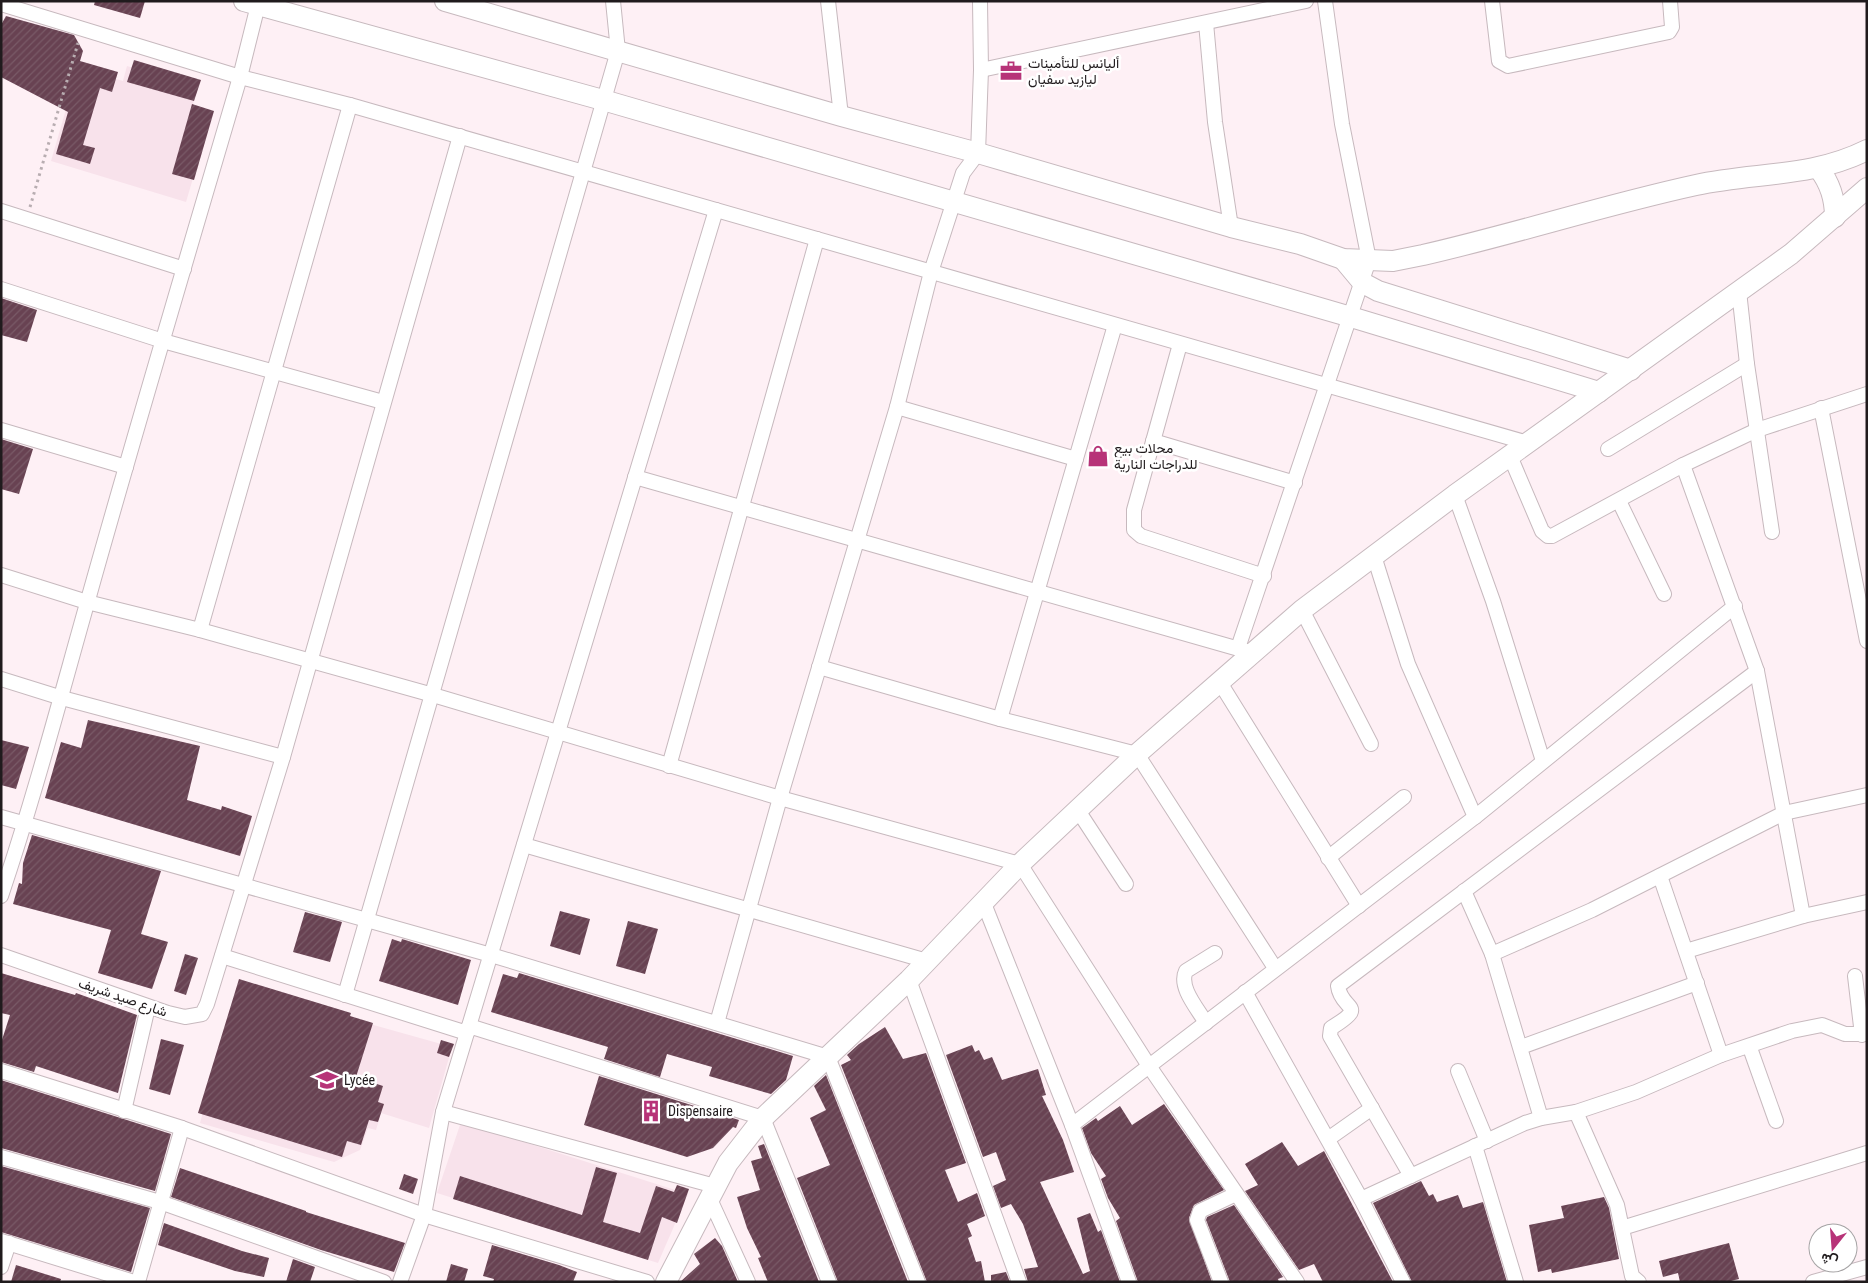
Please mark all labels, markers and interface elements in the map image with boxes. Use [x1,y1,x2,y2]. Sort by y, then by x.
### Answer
place label: أليانس للتأمينات ليازيد سفيان [1028,55,1119,88]
office icon: أليانس للتأمينات ليازيد سفيان [998,58,1024,84]
place label: محلات بيع للدراجات النارية [1114,440,1198,473]
shop icon: محلات بيع للدراجات النارية [1085,443,1111,469]
street label: شارع صيد شريف [76,974,169,1022]
school or university icon: Lycée [314,1067,340,1093]
place label: Lycée [344,1072,376,1088]
building icon: Dispensaire [638,1098,664,1124]
place label: Dispensaire [668,1103,733,1119]
north arrow [1808,1223,1858,1273]
text: ش [1819,1249,1840,1271]

